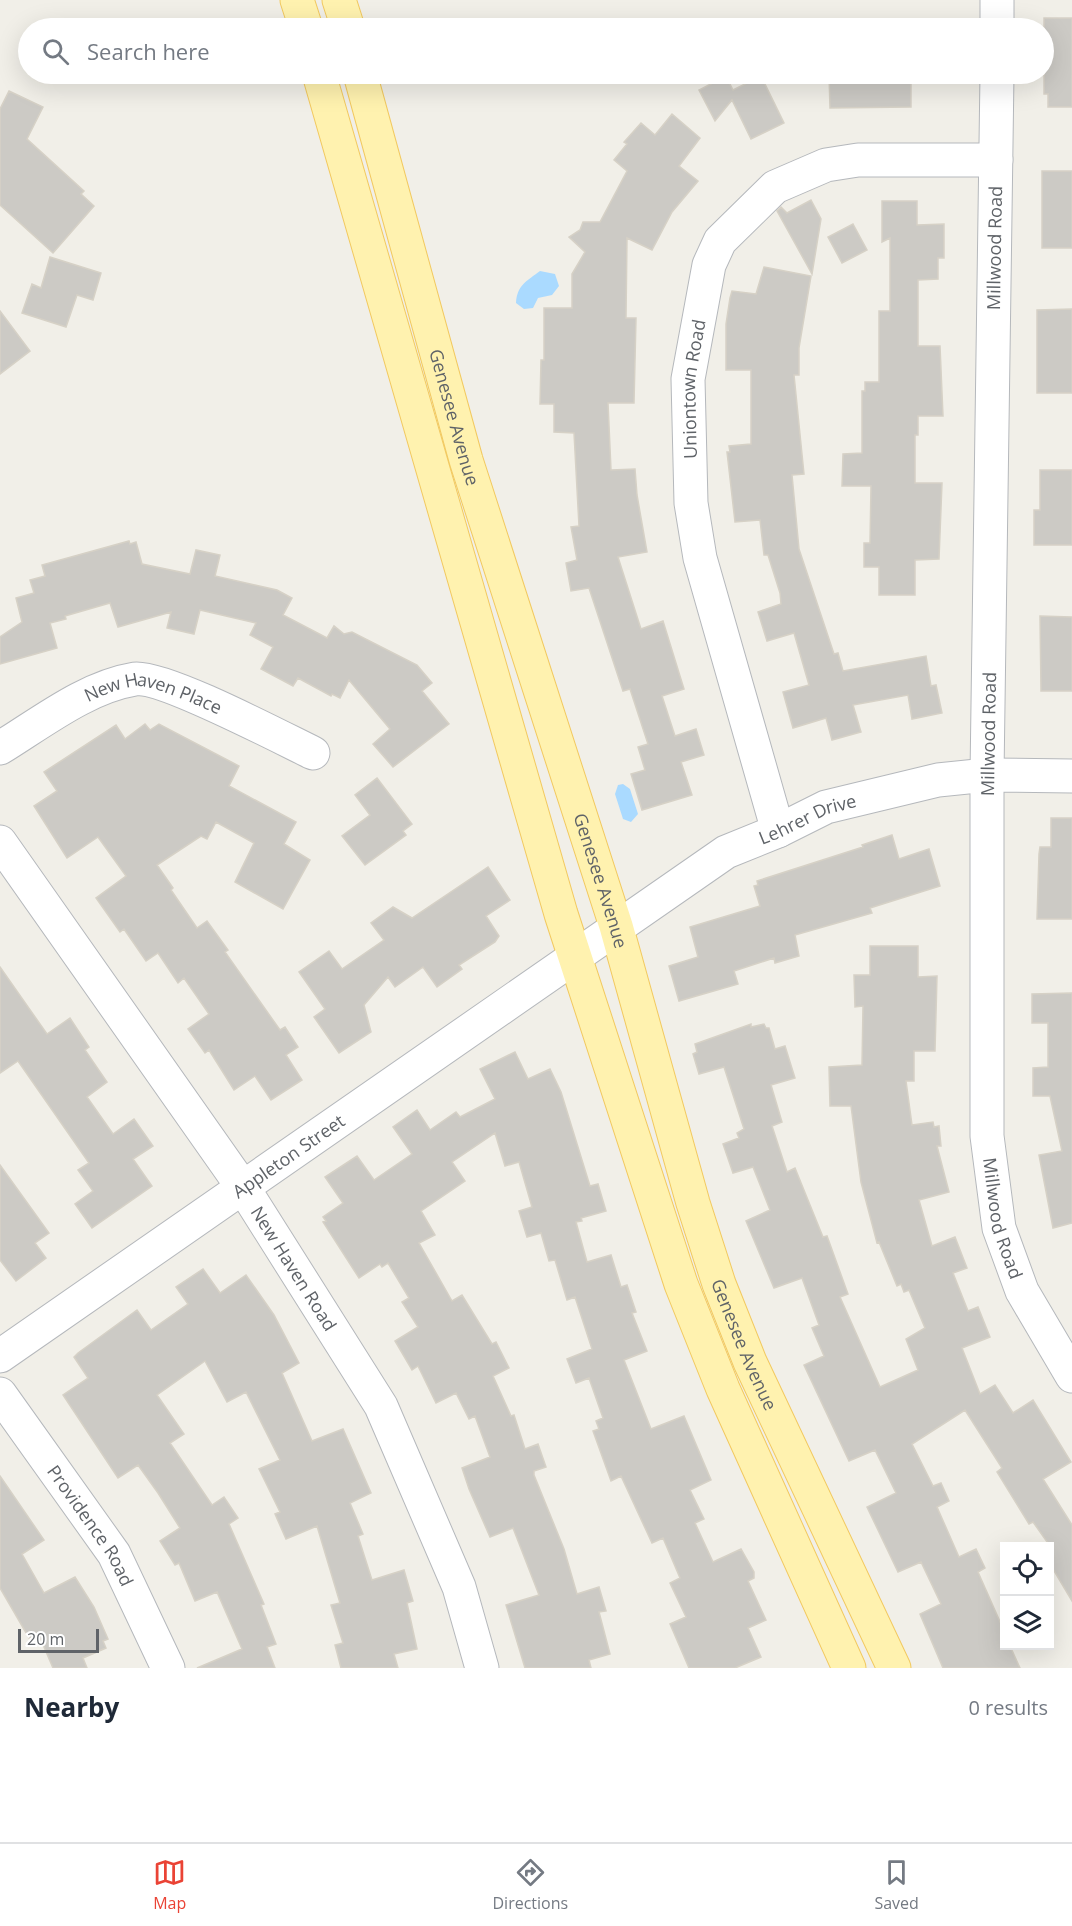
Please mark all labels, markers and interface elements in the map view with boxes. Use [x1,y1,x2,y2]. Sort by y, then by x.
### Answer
search box [18,18,1054,84]
icon: search [39,35,72,68]
text: Search here [87,36,210,66]
street label: Millwood Road [981,186,1007,310]
street label: Uniontown Road [676,317,711,459]
street label: Genesee Avenue [424,346,485,488]
street label: New Haven Place [80,667,226,719]
street label: Millwood Road [975,672,1001,796]
street label: Lehrer Drive [755,788,858,850]
street label: Genesee Avenue [568,810,634,951]
street label: Appleton Street [228,1109,349,1203]
street label: Millwood Road [978,1156,1029,1282]
street label: New Haven Road [246,1201,343,1335]
street label: Genesee Avenue [706,1275,783,1414]
street label: Providence Road [42,1460,139,1590]
map controls [1000,1542,1054,1650]
button: locate [1000,1542,1054,1596]
button: layers [1000,1596,1054,1650]
scale bar [18,1626,99,1654]
text: 20 m [27,1628,64,1650]
text: Nearby [24,1689,119,1725]
text: 0 results [968,1694,1048,1721]
tab: Map [153,1856,186,1914]
tab: Directions [493,1856,568,1914]
tab: Saved [874,1856,919,1914]

